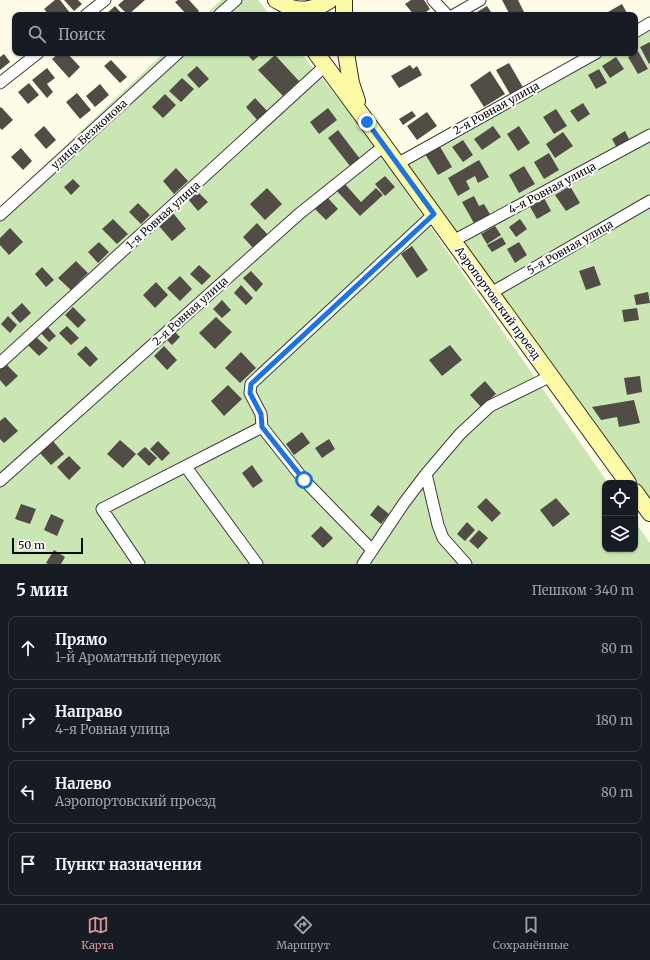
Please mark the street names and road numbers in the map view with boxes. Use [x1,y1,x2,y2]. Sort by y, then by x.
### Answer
street label: 2-я Ровная улица [450,78,542,138]
street label: улица Безжонова [48,96,130,172]
street label: 4-я Ровная улица [506,159,598,217]
street label: 1-я Ровная улица [123,178,203,252]
street label: 5-я Ровная улица [525,217,616,277]
street label: Аэропортовский проезд [452,243,544,362]
street label: 2-я Ровная улица [149,273,231,348]

